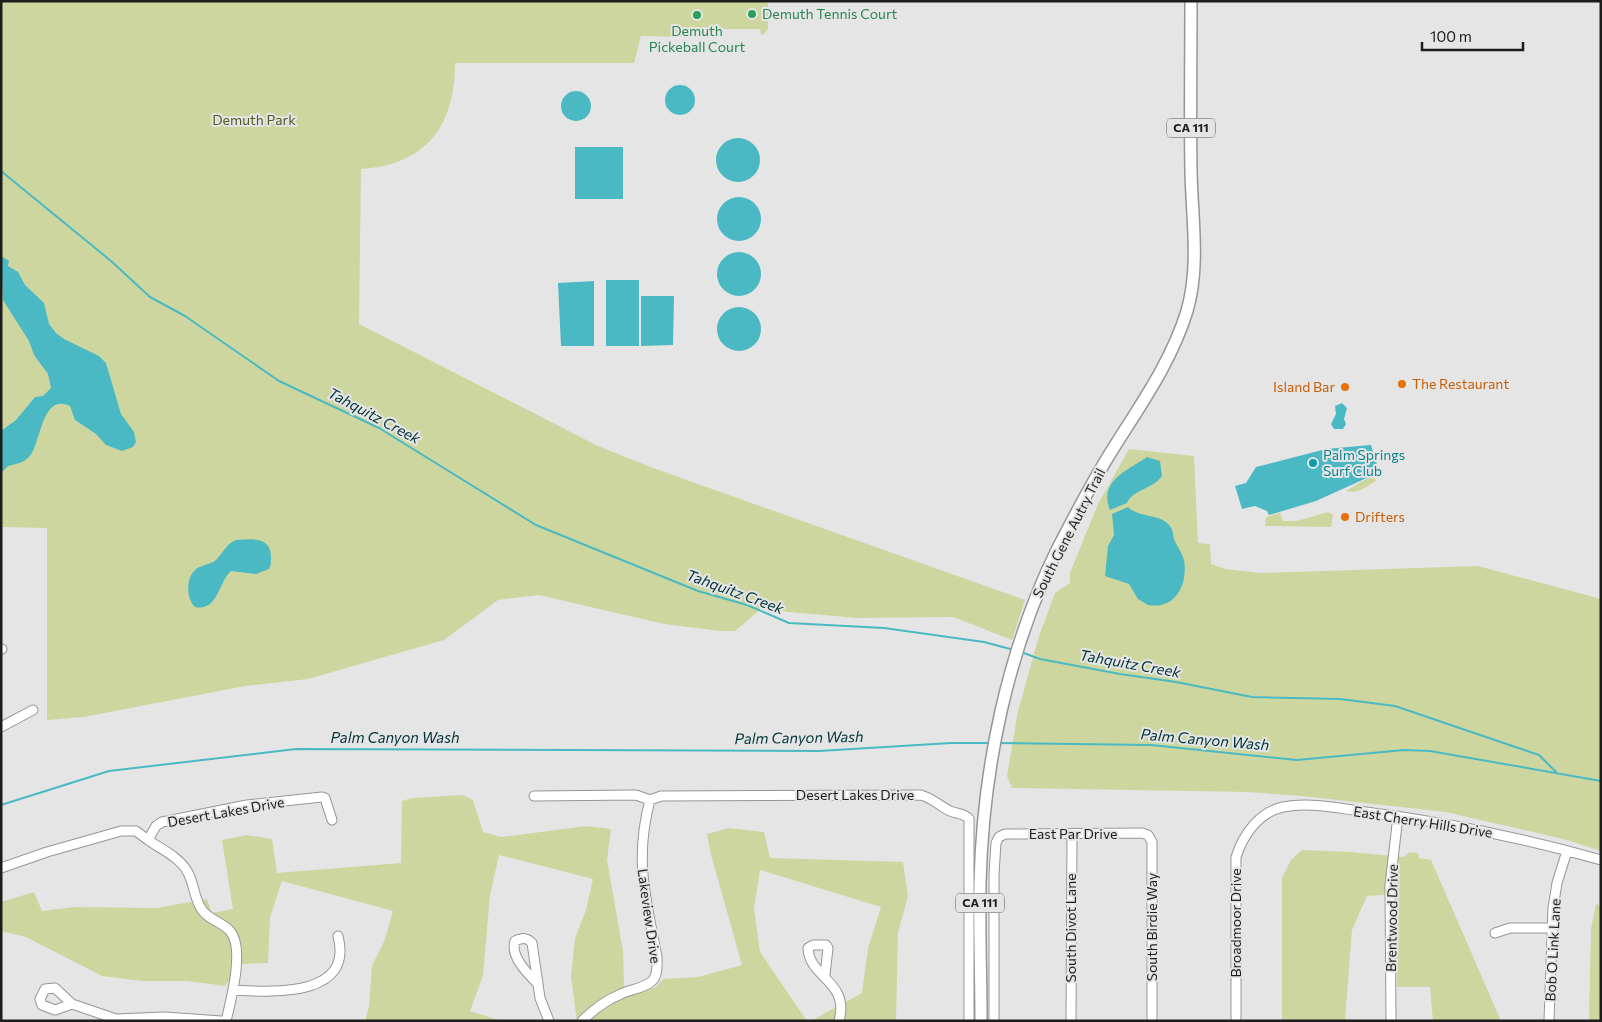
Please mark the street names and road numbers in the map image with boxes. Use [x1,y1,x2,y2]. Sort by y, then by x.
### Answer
road number: CA 111 [1167,119,1215,138]
street label: South Gene Autry Trail [1029,465,1109,600]
street label: Desert Lakes Drive [796,786,914,803]
street label: Desert Lakes Drive [166,793,286,830]
street label: East Cherry Hills Drive [1352,802,1494,841]
street label: East Par Drive [1029,825,1117,842]
street label: Brentwood Drive [1382,864,1401,972]
street label: Lakeview Drive [634,867,665,964]
street label: Broadmoor Drive [1227,868,1244,978]
street label: South Divot Lane [1062,873,1079,983]
street label: South Birdie Way [1143,873,1160,981]
road number: CA 111 [956,894,1004,912]
street label: Bob O Link Lane [1541,898,1564,1002]

